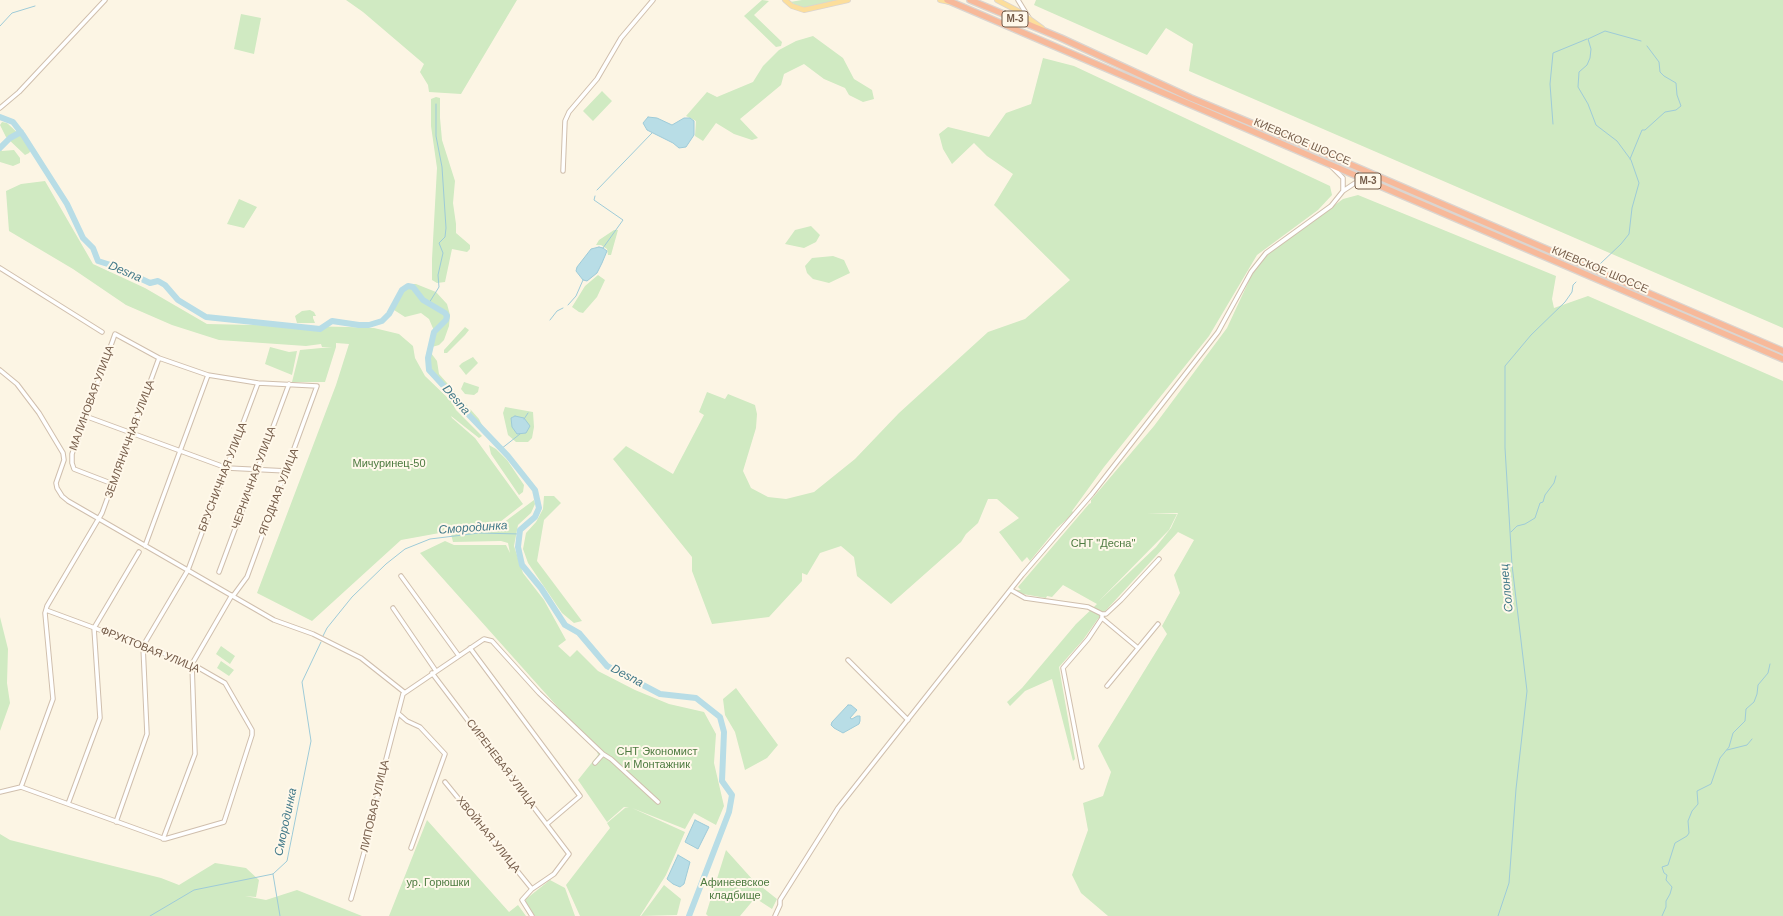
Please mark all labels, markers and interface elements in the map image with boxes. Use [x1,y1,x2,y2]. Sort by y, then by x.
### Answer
road number: М-3 [1002,11,1028,27]
street label: КИЕВСКОЕ ШОССЕ [1252,116,1352,168]
road number: М-3 [1355,173,1381,189]
street label: КИЕВСКОЕ ШОССЕ [1550,244,1650,296]
water label: Desna [106,259,144,285]
street label: МАЛИНОВАЯ УЛИЦА [67,344,117,452]
street label: ЗЕМЛЯНИЧНАЯ УЛИЦА [102,378,158,500]
water label: Desna [439,382,473,418]
street label: БРУСНИЧНАЯ УЛИЦА [196,421,250,533]
street label: ЧЕРНИЧНАЯ УЛИЦА [229,425,279,531]
street label: ЯГОДНАЯ УЛИЦА [256,446,302,538]
park label: Мичуринец-50 [352,457,426,471]
water label: Смородинка [438,518,508,538]
park label: СНТ "Десна" [1071,537,1135,551]
water label: Солонец [1497,563,1517,613]
street label: ФРУКТОВАЯ УЛИЦА [98,624,202,676]
water label: Desna [608,662,646,690]
street label: СИРЕНЕВАЯ УЛИЦА [463,717,539,811]
park label: СНТ Экономист и Монтажник [616,745,698,771]
street label: ЛИПОВАЯ УЛИЦА [358,759,392,853]
water label: Смородинка [272,787,300,857]
street label: ХВОЙНАЯ УЛИЦА [453,794,523,876]
park label: ур. Горюшки [406,876,470,890]
park label: Афинеевское кладбище [700,876,770,902]

